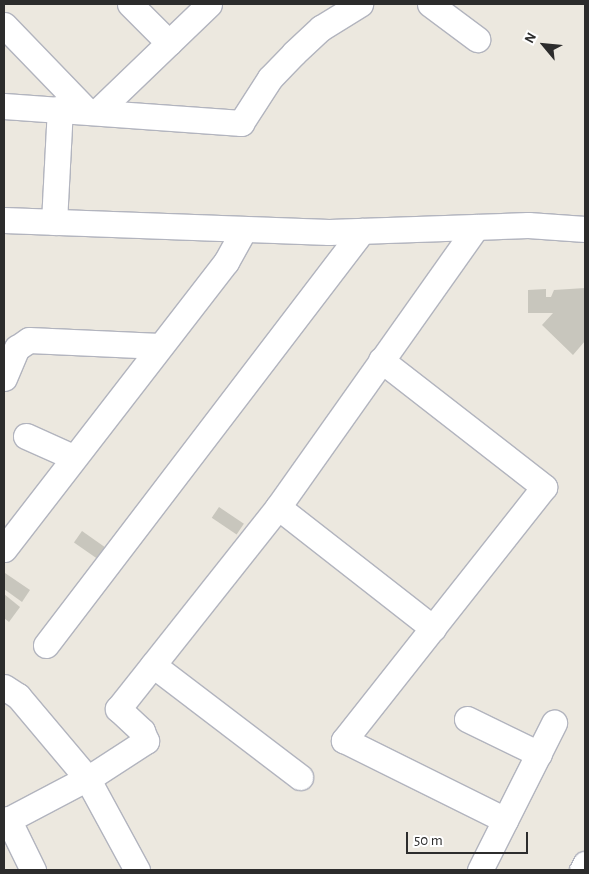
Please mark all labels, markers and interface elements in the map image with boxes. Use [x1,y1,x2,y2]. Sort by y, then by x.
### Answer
north arrow [519,20,569,70]
text: N [522,30,539,46]
scale bar [409,822,532,854]
text: 50 m [414,833,443,848]

